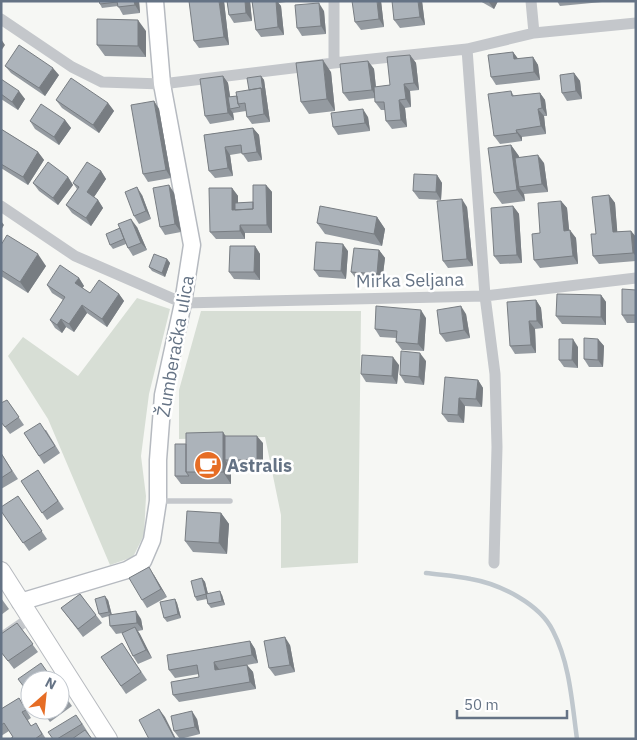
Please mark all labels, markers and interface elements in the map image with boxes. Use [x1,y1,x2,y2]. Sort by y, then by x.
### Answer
street label: Mirka Seljana [356,268,465,292]
street label: Žumberačka ulica [151,273,199,419]
cafe icon: Astralis [193,450,223,480]
place label: Astralis [227,454,292,477]
north arrow [20,670,70,720]
text: N [42,673,60,694]
scale bar [457,688,567,720]
text: 50 m [464,695,499,714]

